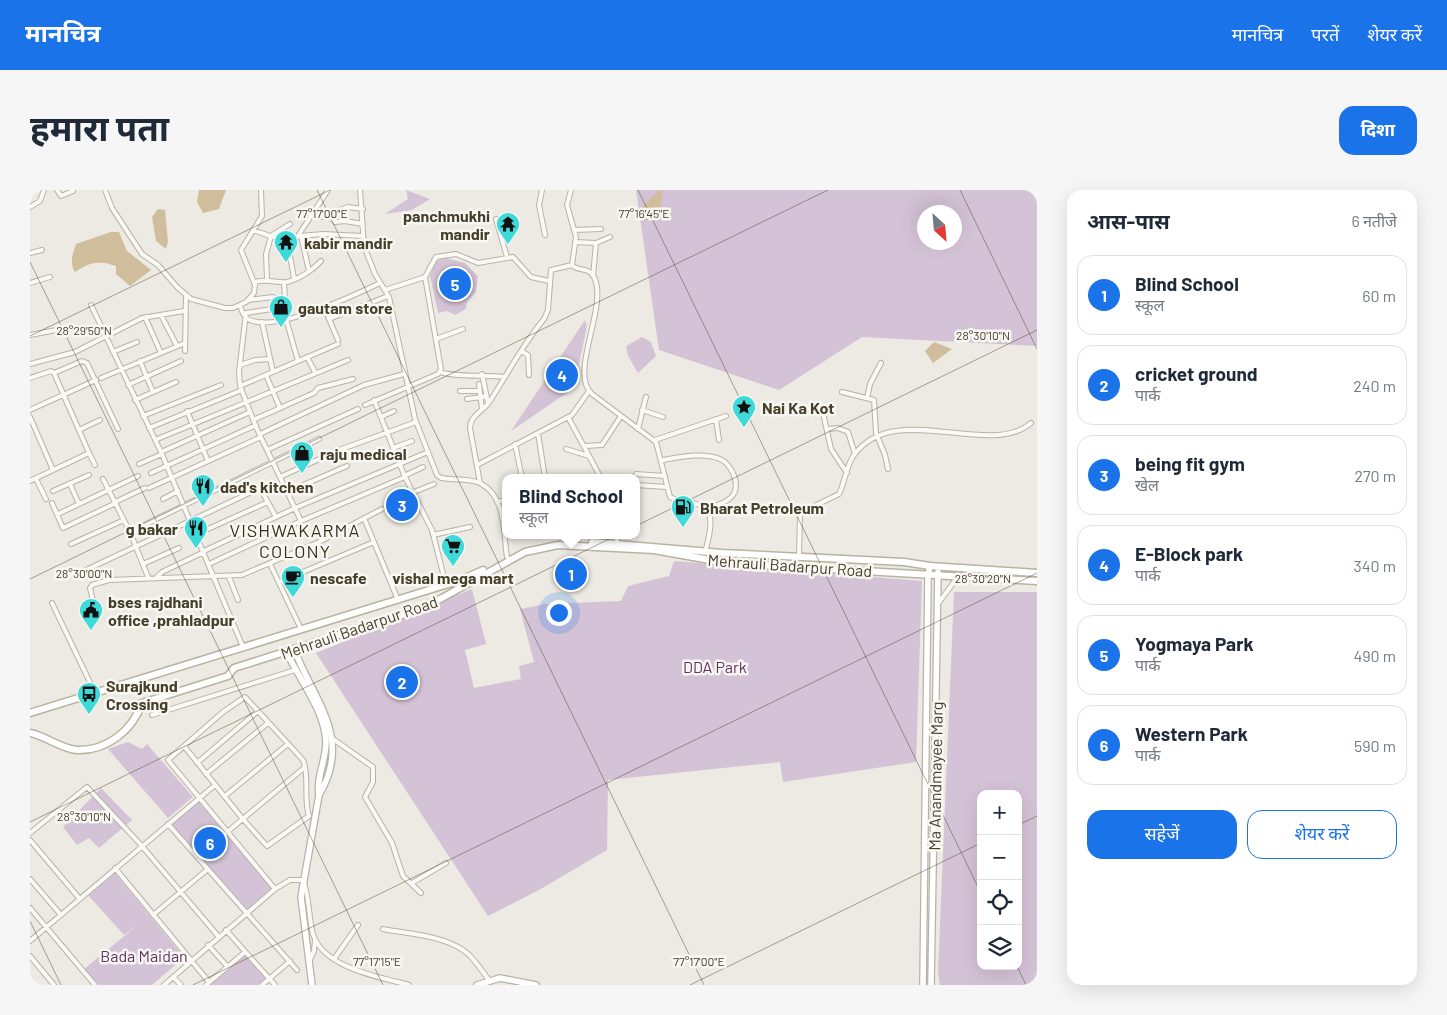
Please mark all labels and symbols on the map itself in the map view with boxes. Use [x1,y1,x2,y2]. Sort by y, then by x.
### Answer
north arrow [917,205,962,250]
text: 77°17'00"E [296,206,348,220]
place label: panchmukhi mandir [403,206,490,243]
text: 77°16'45"E [619,206,669,220]
temple icon: panchmukhi mandir [495,211,521,245]
temple icon: kabir mandir [273,229,299,263]
place label: kabir mandir [304,233,393,252]
pin: 5 [439,265,471,303]
shop icon: gautam store [268,294,294,328]
place label: gautam store [298,298,393,317]
text: 28°29'50"N [56,323,112,337]
text: 28°30'10"N [956,328,1010,342]
pin: 4 [546,356,578,394]
place icon: Nai Ka Kot [731,394,757,428]
place label: Nai Ka Kot [762,398,834,417]
shop icon: raju medical [289,440,315,474]
place label: raju medical [320,444,407,463]
restaurant icon: dad's kitchen [190,473,216,507]
place label: dad's kitchen [220,477,313,496]
pin: 3 [386,486,418,524]
fuel station icon: Bharat Petroleum [670,494,696,528]
place label: Bharat Petroleum [700,498,824,517]
restaurant icon: g bakar [183,515,209,549]
place label: g bakar [126,519,178,538]
district label: VISHWAKARMA COLONY [230,519,360,562]
supermarket icon: vishal mega mart [440,533,466,567]
street label: Mehrauli Badarpur Road [707,550,873,580]
pin: 1 [555,555,587,593]
cafe icon: nescafe [280,564,306,598]
text: 28°30'00"N [56,566,112,580]
place label: nescafe [310,568,367,587]
place label: vishal mega mart [392,568,514,587]
text: 28°30'20"N [955,571,1011,585]
street label: Mehrauli Badarpur Road [278,591,440,663]
place label: bses rajdhani office ,prahladpur [108,592,235,629]
public building icon: bses rajdhani office ,prahladpur [78,597,104,631]
your location [546,600,572,626]
park label: DDA Park [683,657,747,676]
pin: 2 [386,663,418,701]
place label: Surajkund Crossing [106,676,178,713]
bus stop icon: Surajkund Crossing [76,681,102,715]
street label: Ma Anandmayee Marg [924,701,946,851]
text: 28°30'10"N [57,809,111,823]
pin: 6 [194,824,226,862]
park label: Bada Maidan [100,946,188,965]
text: 77°17'15"E [353,954,401,968]
text: 77°17'00"E [673,954,725,968]

